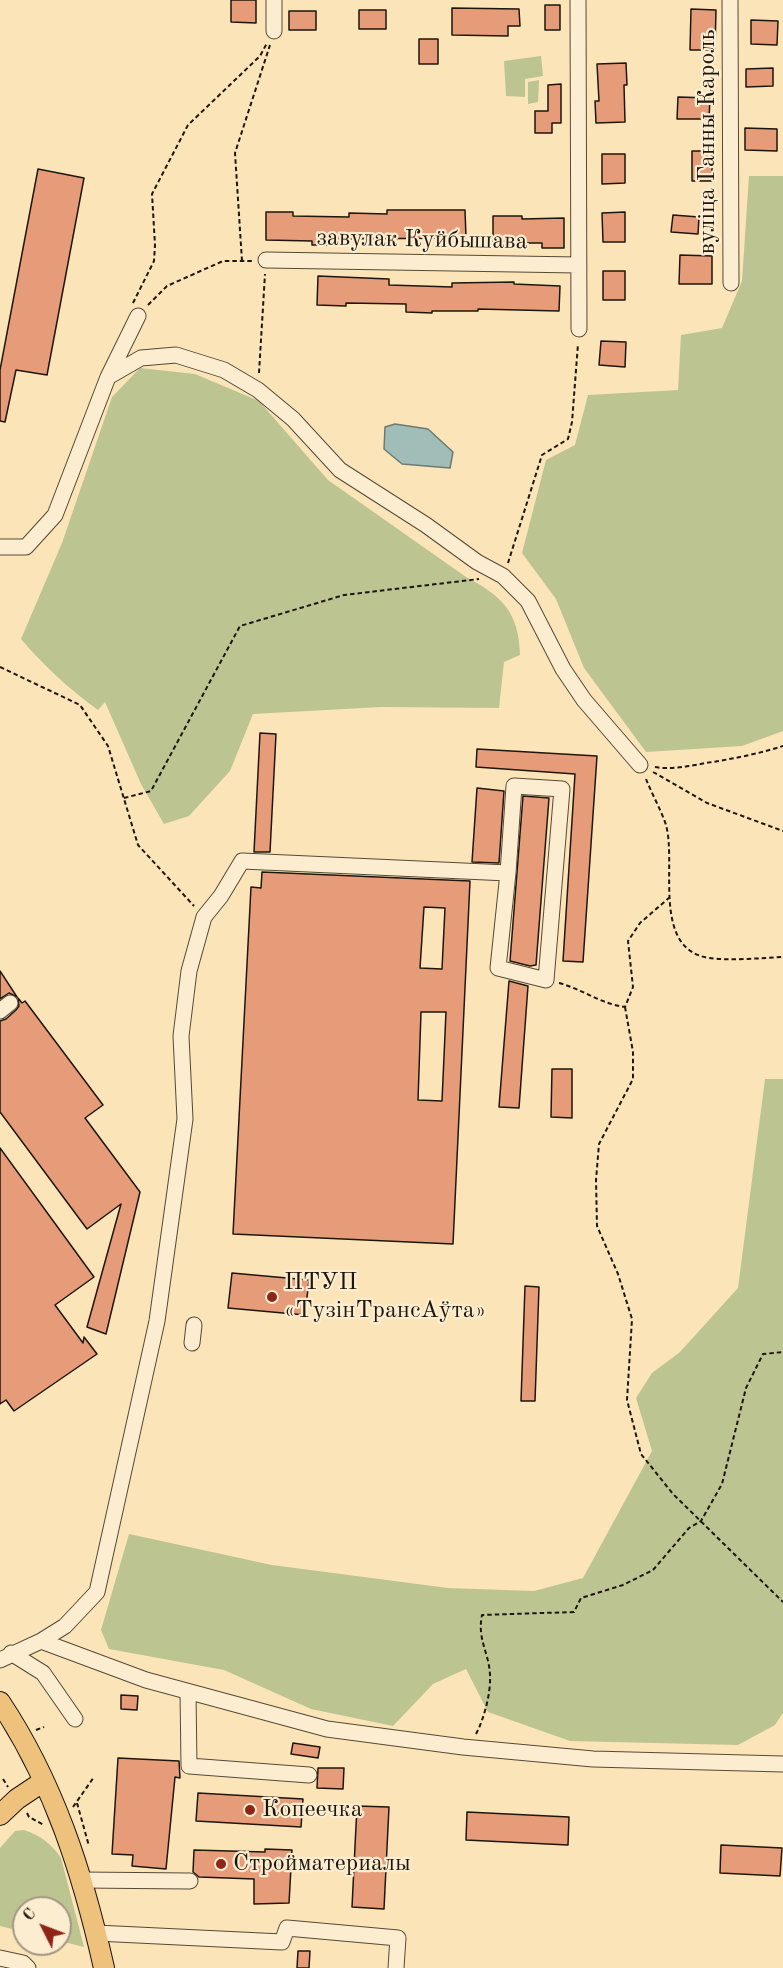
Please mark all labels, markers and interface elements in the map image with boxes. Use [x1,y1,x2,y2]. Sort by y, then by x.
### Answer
street label: вуліца Ганны Кароль [694,29,722,255]
street label: завулак Куйбышава [316,224,528,256]
place label: ПТУП «ТузінТрансАўта» [284,1269,486,1325]
marker: ПТУП «ТузінТрансАўта» [265,1290,279,1304]
place label: Копеечка [262,1796,363,1824]
marker: Копеечка [243,1803,257,1817]
place label: Стройматериалы [233,1850,411,1878]
marker: Стройматериалы [214,1857,228,1871]
north arrow [12,1896,72,1956]
text: С [21,1906,40,1925]

